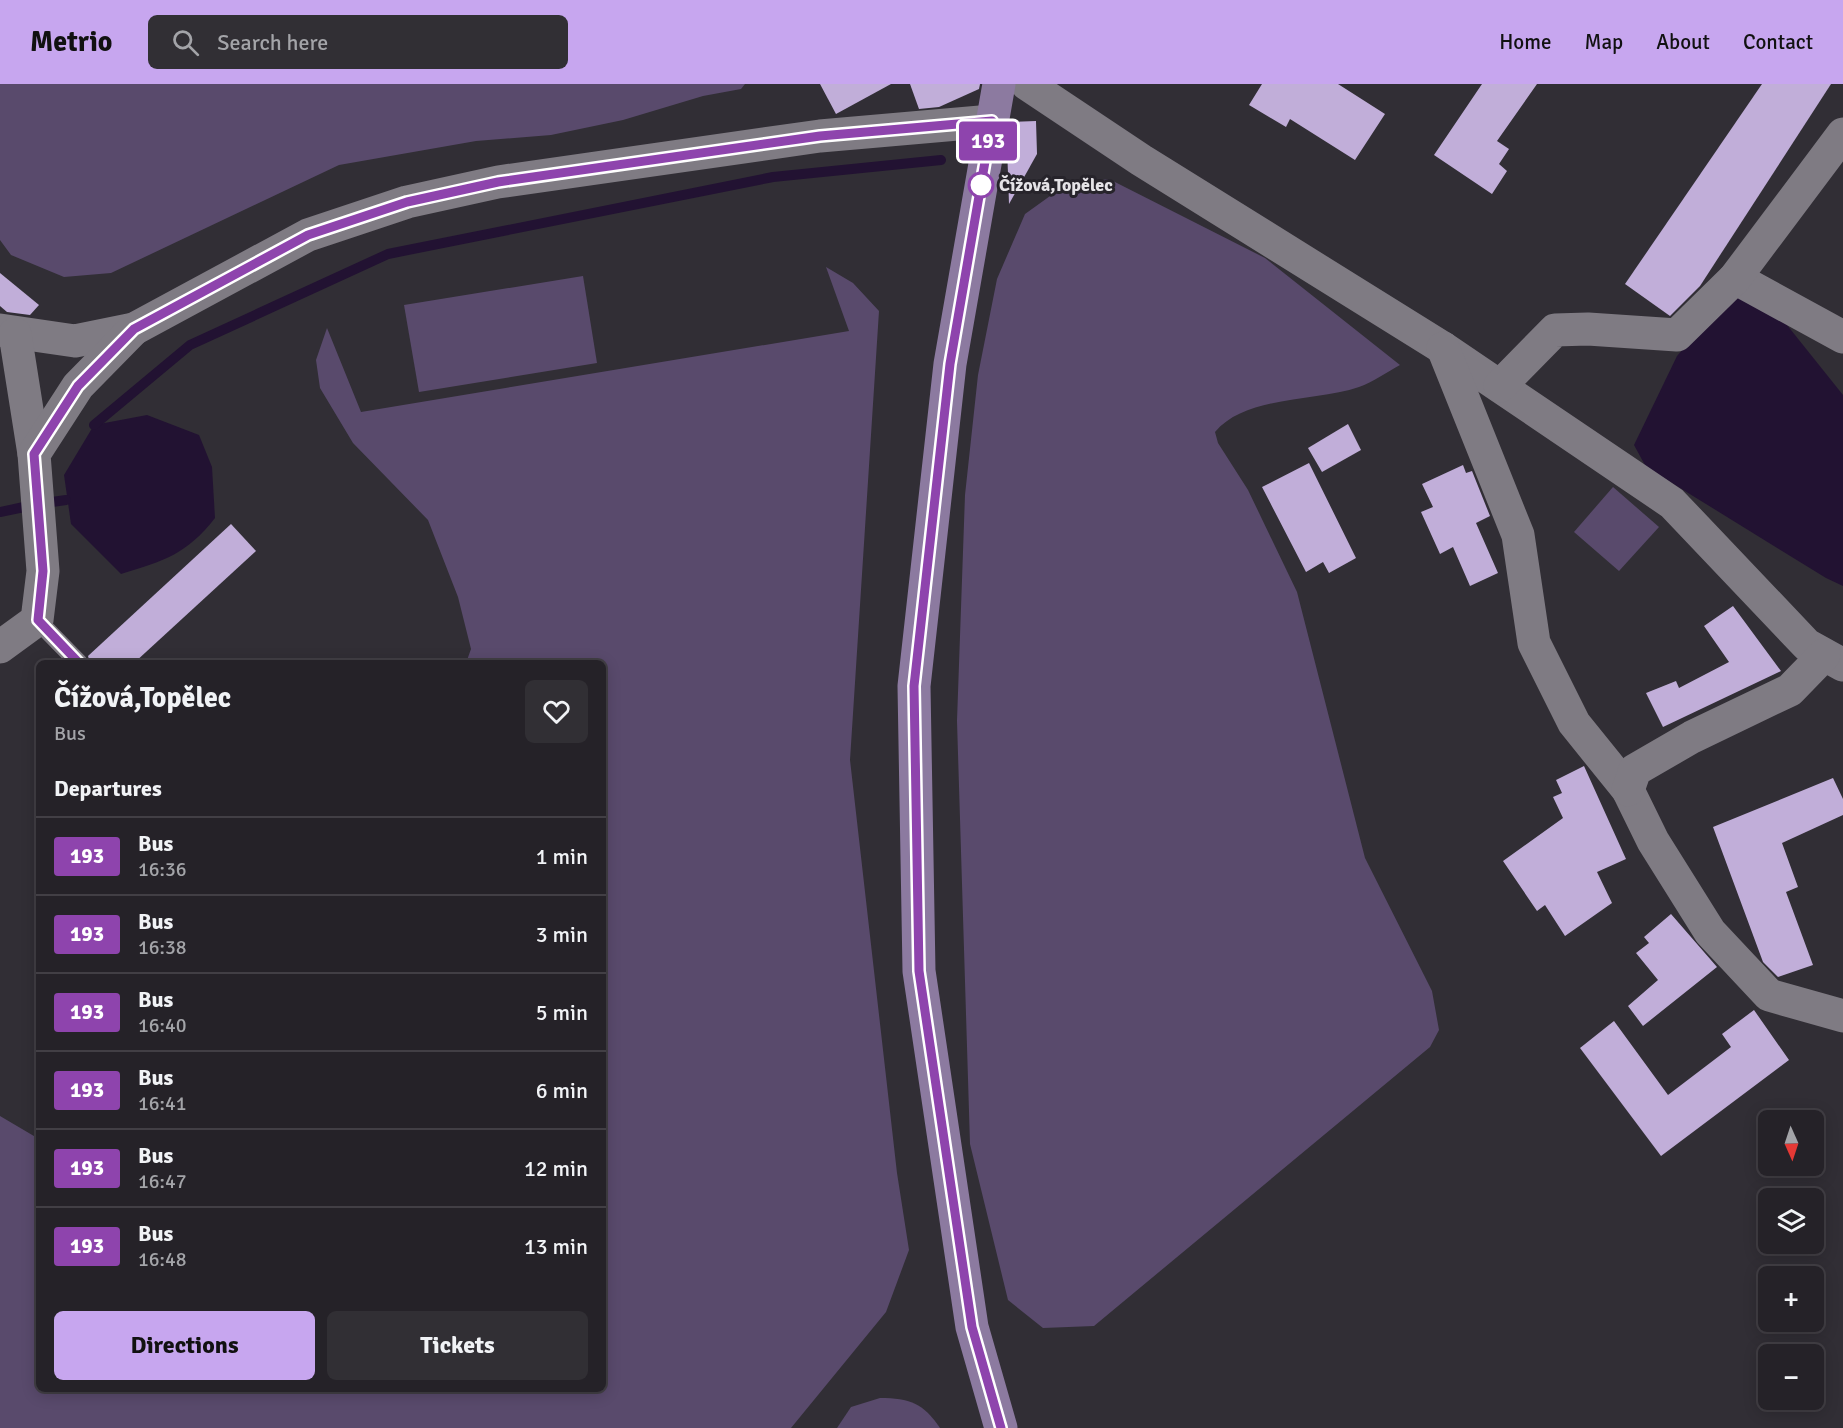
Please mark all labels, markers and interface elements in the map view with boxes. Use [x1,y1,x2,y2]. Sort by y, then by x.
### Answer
search box [148,15,568,69]
text: Metrio [30,25,112,59]
icon: search [169,26,202,59]
text: Search here [217,29,328,56]
text: Home [1499,29,1552,55]
text: Map [1585,29,1623,55]
text: About [1656,29,1710,55]
text: Contact [1743,29,1813,55]
line badge: 193 [954,122,1022,160]
text: 193 [971,128,1005,154]
marker: Čížová,Topělec [968,172,994,198]
place label: Čížová,Topělec [999,174,1113,196]
button: heart [525,680,588,743]
text: Čížová,Topělec [54,681,231,715]
text: Bus [54,721,86,746]
text: Departures [54,775,162,802]
text: Bus [138,830,173,857]
text: 193 [70,843,104,869]
text: 1 min [536,843,588,870]
text: 16:36 [138,857,187,882]
text: Bus [138,908,173,935]
text: 193 [70,921,104,947]
text: 3 min [536,921,588,948]
text: 16:38 [138,935,187,960]
text: Bus [138,986,173,1013]
text: 193 [70,999,104,1025]
text: 5 min [536,999,588,1026]
text: 16:40 [138,1013,187,1038]
text: Bus [138,1064,173,1091]
text: 193 [70,1077,104,1103]
text: 6 min [536,1077,588,1104]
text: 16:41 [138,1091,187,1116]
north arrow [1758,1110,1824,1176]
map controls [1758,1110,1824,1410]
text: Bus [138,1142,173,1169]
text: 193 [70,1155,104,1181]
text: 12 min [524,1155,588,1182]
text: 16:47 [138,1169,187,1194]
button: layers [1758,1188,1824,1254]
text: Bus [138,1220,173,1247]
text: 193 [70,1233,104,1259]
text: 13 min [524,1233,588,1260]
text: 16:48 [138,1247,187,1272]
button: + [1758,1266,1824,1332]
button: Directions [54,1311,315,1380]
button: Tickets [327,1311,588,1380]
button: − [1758,1344,1824,1410]

